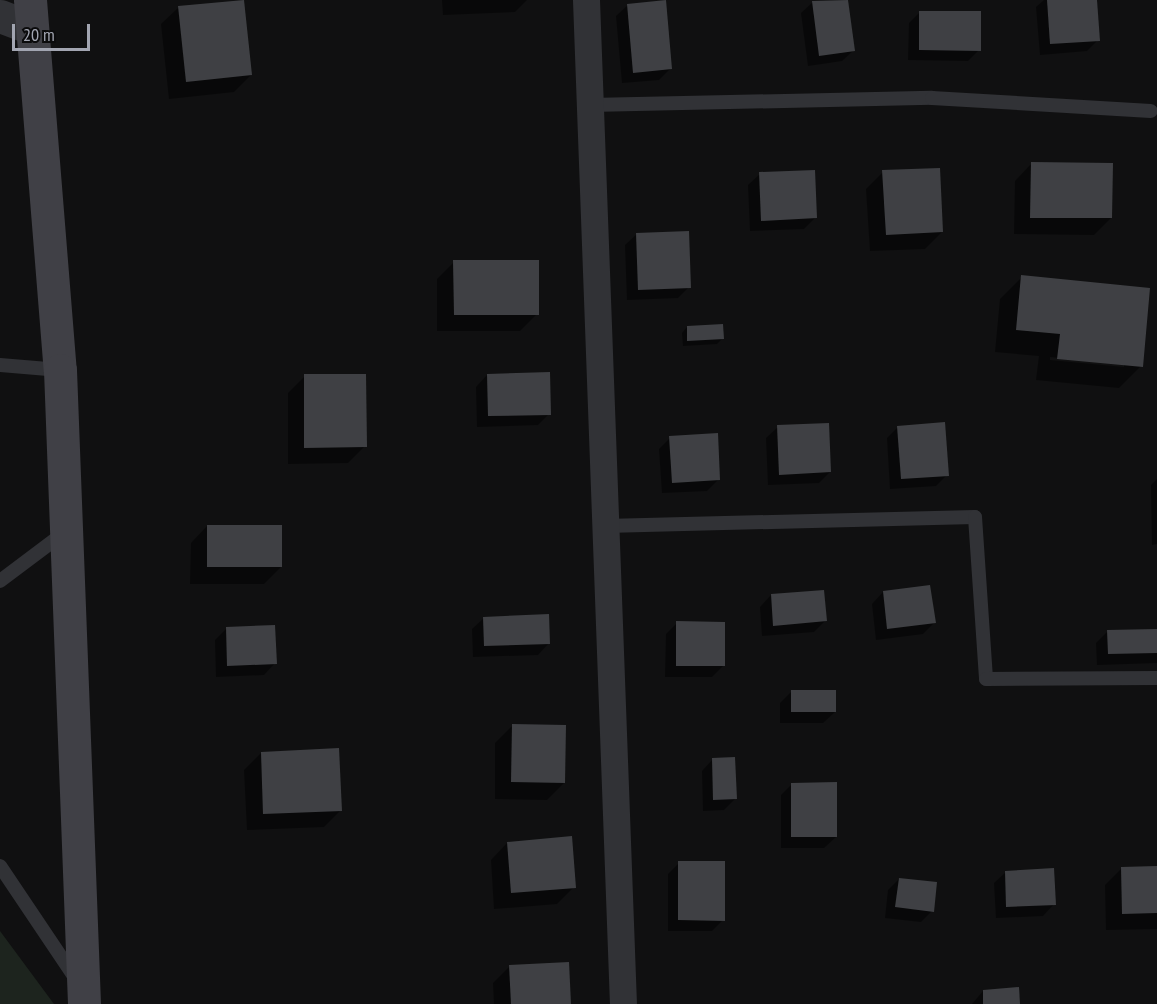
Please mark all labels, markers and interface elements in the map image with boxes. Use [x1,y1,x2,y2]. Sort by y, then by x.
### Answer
scale bar [15,12,93,50]
text: 20 m [23,23,55,46]

